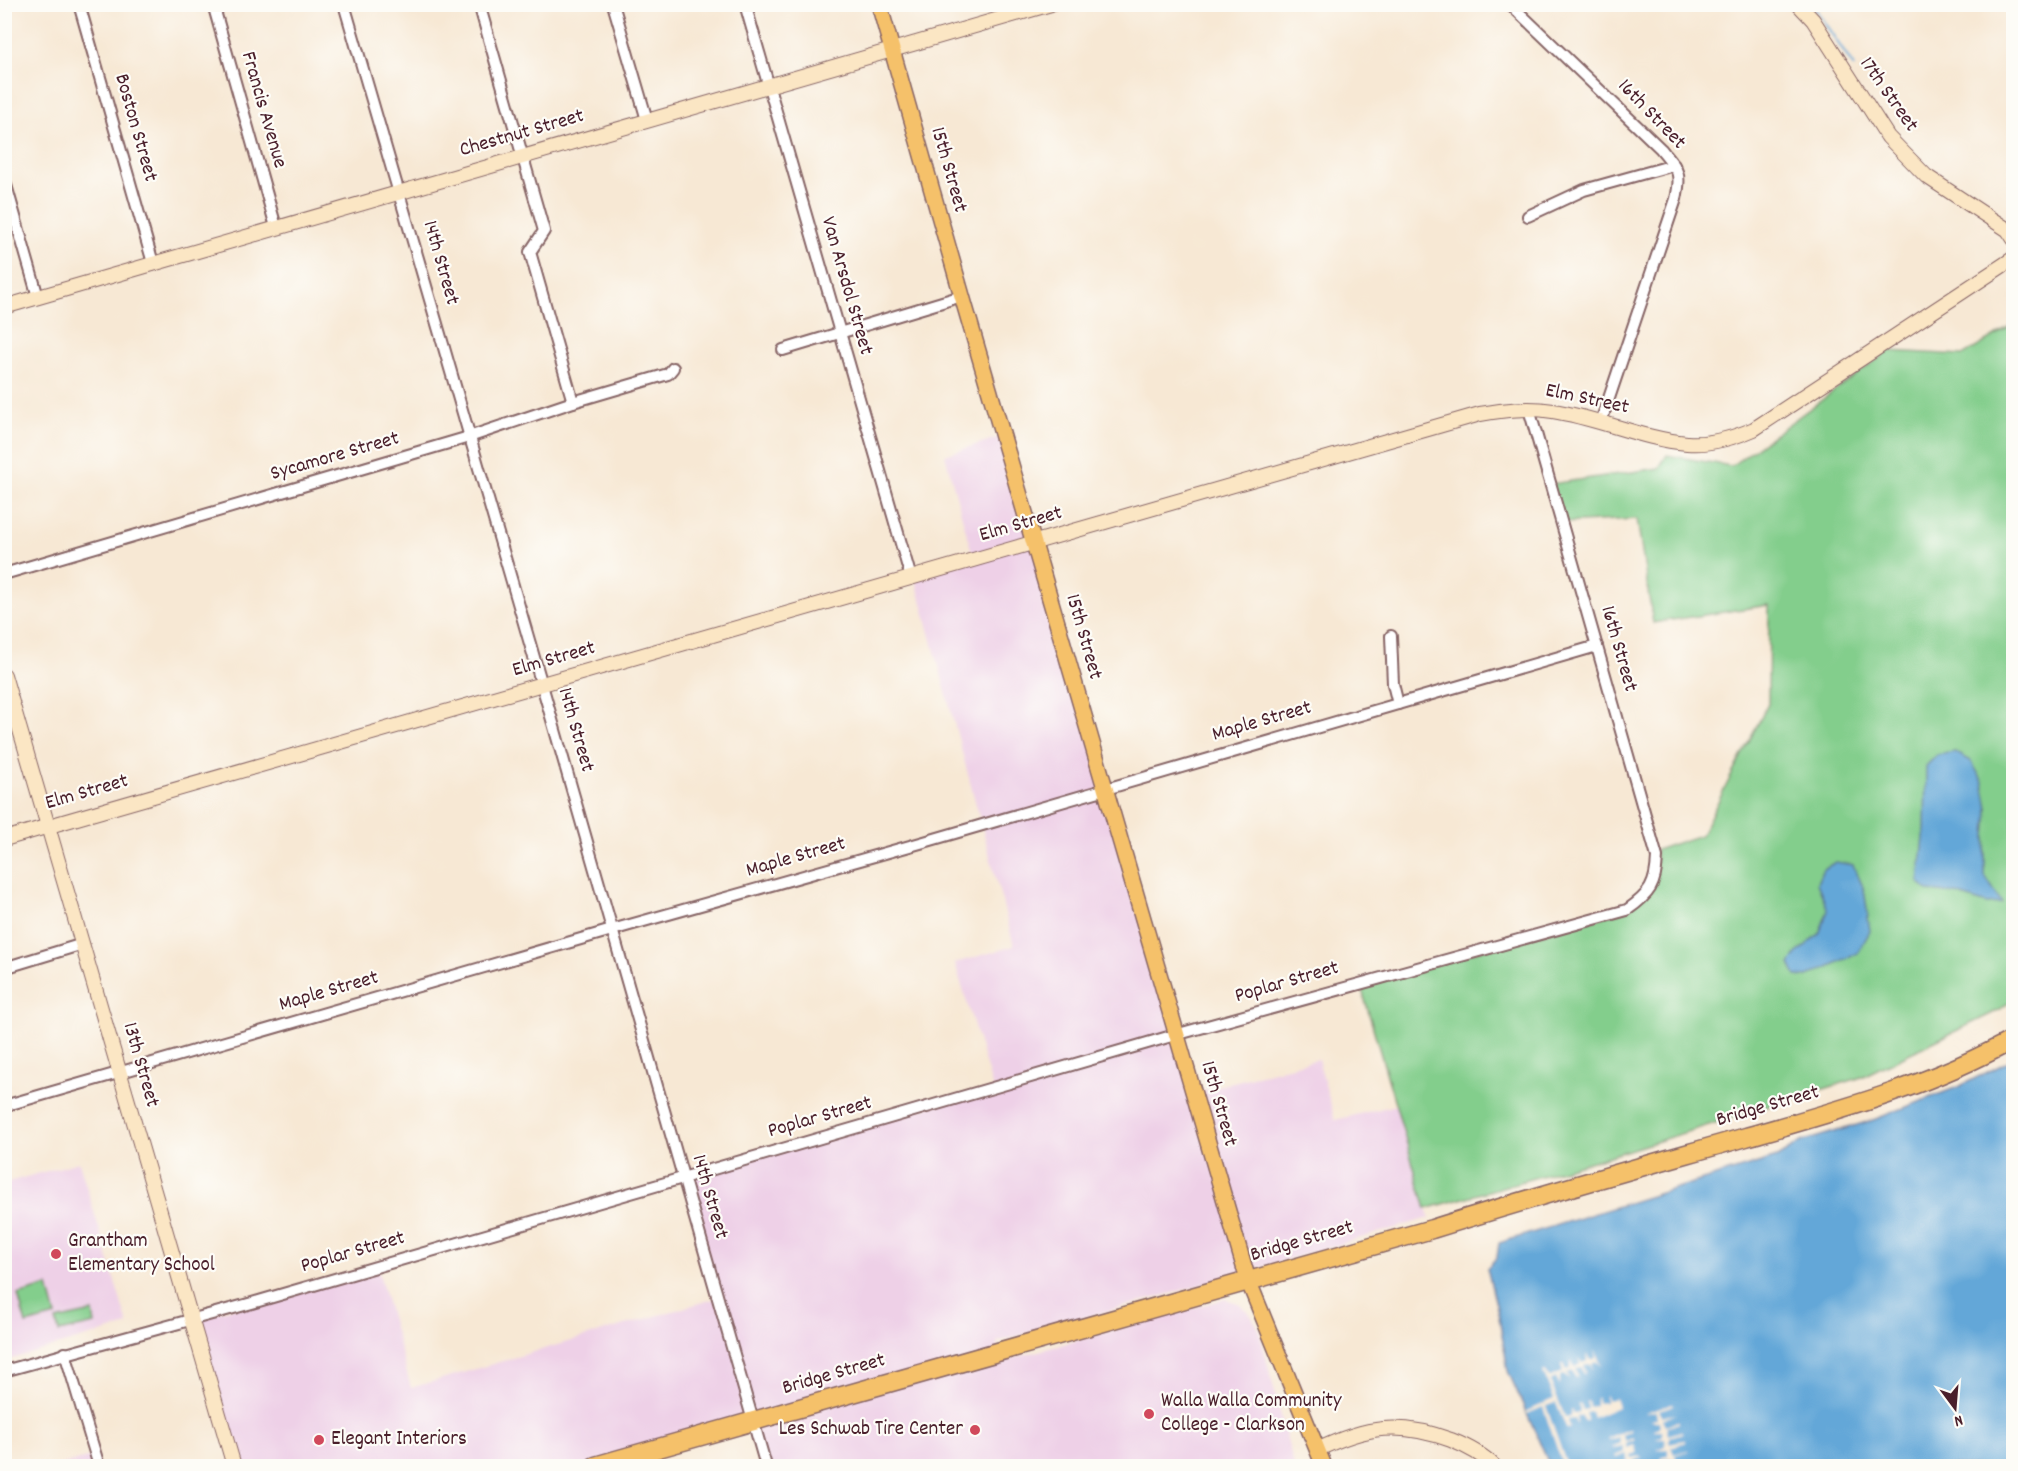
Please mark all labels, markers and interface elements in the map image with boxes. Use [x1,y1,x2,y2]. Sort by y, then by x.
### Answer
street label: Francis Avenue [232,48,294,172]
street label: 17th Street [1851,51,1925,139]
street label: Boston Street [105,71,165,186]
street label: 16th Street [1610,73,1693,157]
street label: Chestnut Street [456,102,588,166]
street label: 15th Street [922,124,975,216]
street label: Van Arsdol Street [812,213,880,359]
street label: 14th Street [414,217,466,309]
street label: Elm Street [1542,377,1632,424]
street label: Sycamore Street [267,424,403,490]
street label: Elm Street [976,499,1066,551]
street label: 15th Street [1057,591,1110,683]
street label: 16th Street [1591,603,1645,696]
street label: Elm Street [509,634,599,686]
street label: 14th Street [549,684,601,776]
street label: Maple Street [1209,693,1315,750]
street label: Elm Street [42,767,132,819]
street label: Maple Street [743,829,849,886]
street label: Poplar Street [1231,954,1343,1012]
street label: Maple Street [276,963,382,1020]
street label: 13th Street [114,1019,166,1111]
street label: 15th Street [1192,1058,1245,1150]
street label: Bridge Street [1713,1078,1823,1136]
street label: Poplar Street [764,1089,876,1147]
street label: 14th Street [683,1151,735,1243]
street label: Bridge Street [1247,1213,1357,1271]
street label: Poplar Street [297,1224,409,1282]
place label: Grantham Elementary School [68,1227,215,1281]
marker: Grantham Elementary School [49,1247,63,1261]
street label: Bridge Street [779,1346,889,1404]
north arrow [1925,1378,1985,1438]
place label: Walla Walla Community College - Clarkson [1161,1387,1342,1441]
marker: Walla Walla Community College - Clarkson [1142,1407,1156,1421]
text: N [1951,1408,1965,1432]
place label: Les Schwab Tire Center [779,1415,963,1445]
marker: Les Schwab Tire Center [968,1423,982,1437]
place label: Elegant Interiors [331,1425,467,1455]
marker: Elegant Interiors [312,1433,326,1447]

